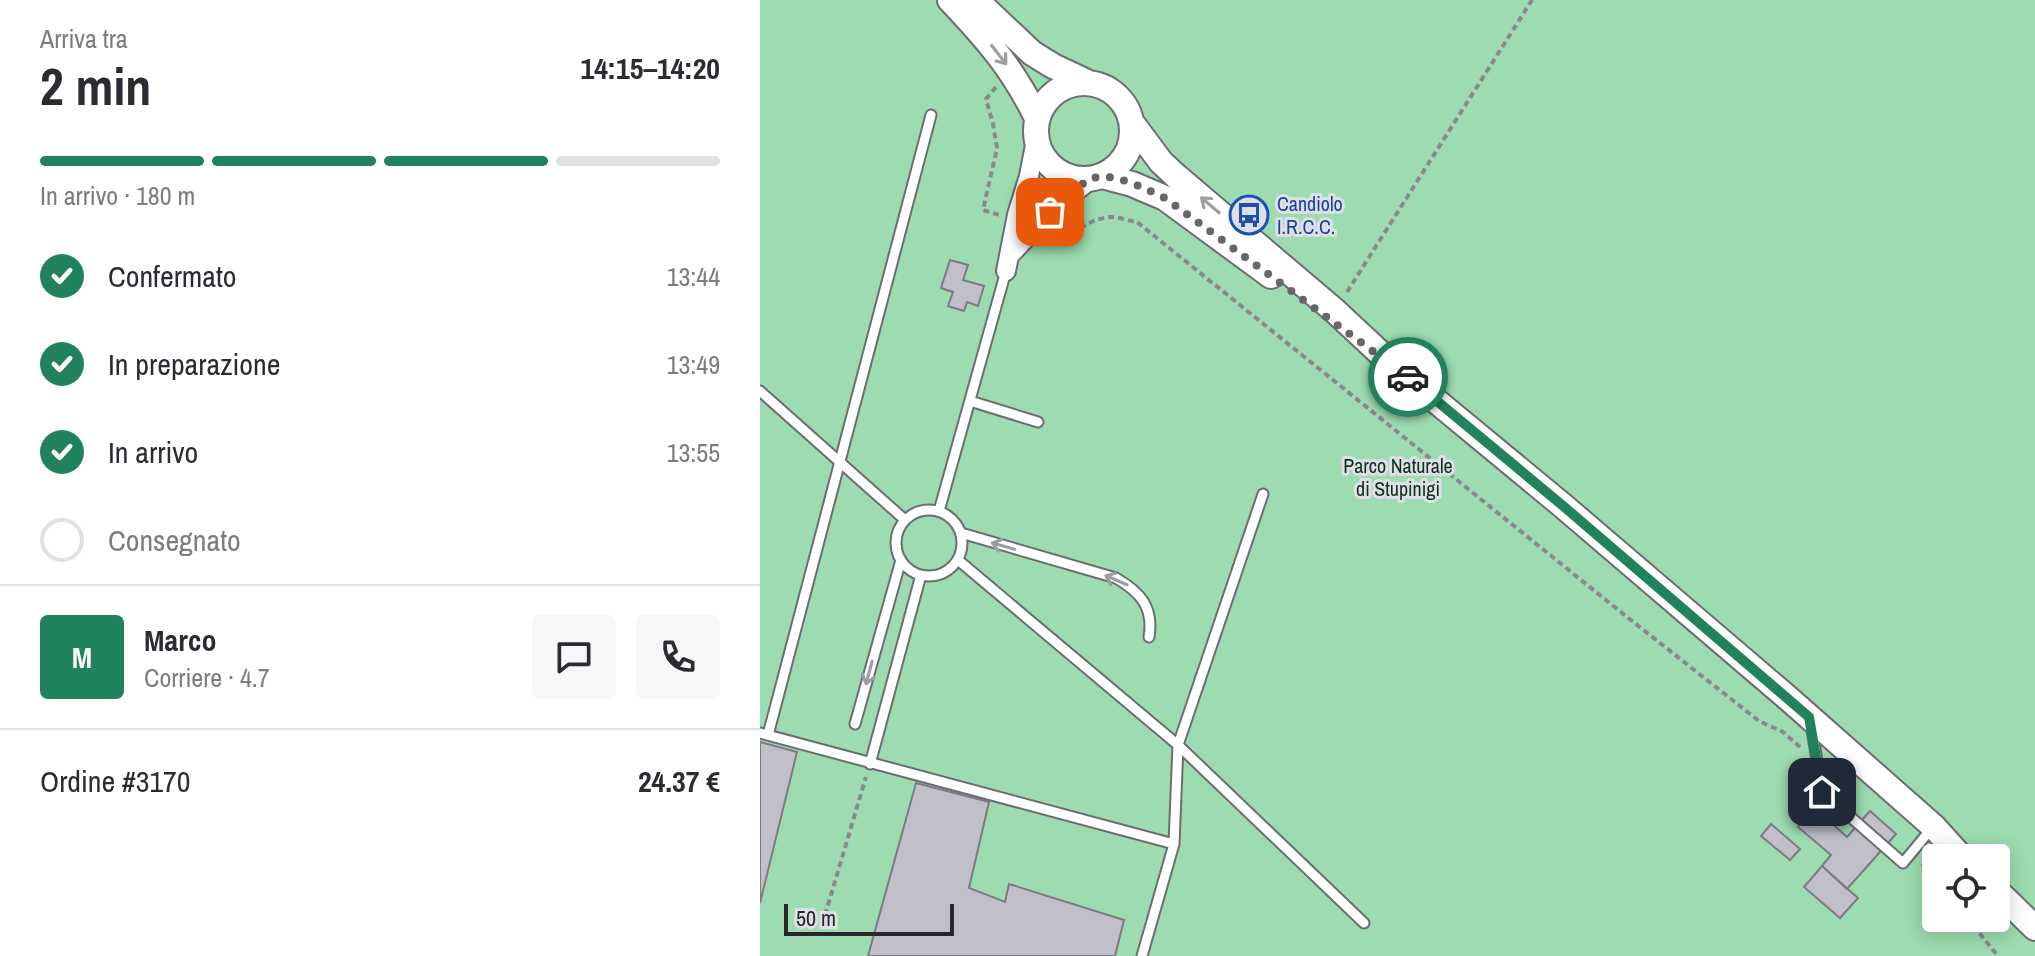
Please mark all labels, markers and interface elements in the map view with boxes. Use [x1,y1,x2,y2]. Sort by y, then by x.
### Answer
text: Arriva tra [40,21,128,56]
one-way arrow [991,43,1008,65]
text: 14:15–14:20 [581,48,720,88]
text: 2 min [40,51,151,121]
text: In arrivo · 180 m [40,178,195,213]
pin [1016,178,1084,246]
icon: bag [1028,190,1072,234]
place label: Candiolo I.R.C.C. [1277,190,1343,240]
bus stop icon: Candiolo I.R.C.C. [1228,194,1270,236]
one-way arrow [1201,196,1221,214]
icon: check [40,254,84,298]
text: Confermato [108,256,237,296]
text: 13:44 [667,259,720,294]
courier [1368,337,1448,417]
icon: check [40,342,84,386]
text: In preparazione [108,344,280,384]
text: 13:49 [667,347,720,382]
icon: car [1386,355,1430,399]
icon: check [40,430,84,474]
text: In arrivo [108,432,198,472]
text: 13:55 [667,435,720,470]
park label: Parco Naturale di Stupinigi [1343,452,1453,502]
text: Consegnato [108,520,241,560]
one-way arrow [991,538,1017,553]
one-way arrow [1104,571,1129,586]
button: chat [532,615,616,699]
button: phone [636,615,720,699]
text: Marco [144,620,216,660]
text: M [72,637,92,677]
one-way arrow [860,659,875,685]
text: Corriere · 4.7 [144,660,270,695]
pin [1788,758,1856,826]
text: Ordine #3170 [40,761,190,801]
text: 24.37 € [638,761,720,801]
icon: home [1800,770,1844,814]
map controls [1922,844,2010,932]
button: locate [1922,844,2010,932]
scale bar [784,900,954,936]
text: 50 m [796,903,836,933]

